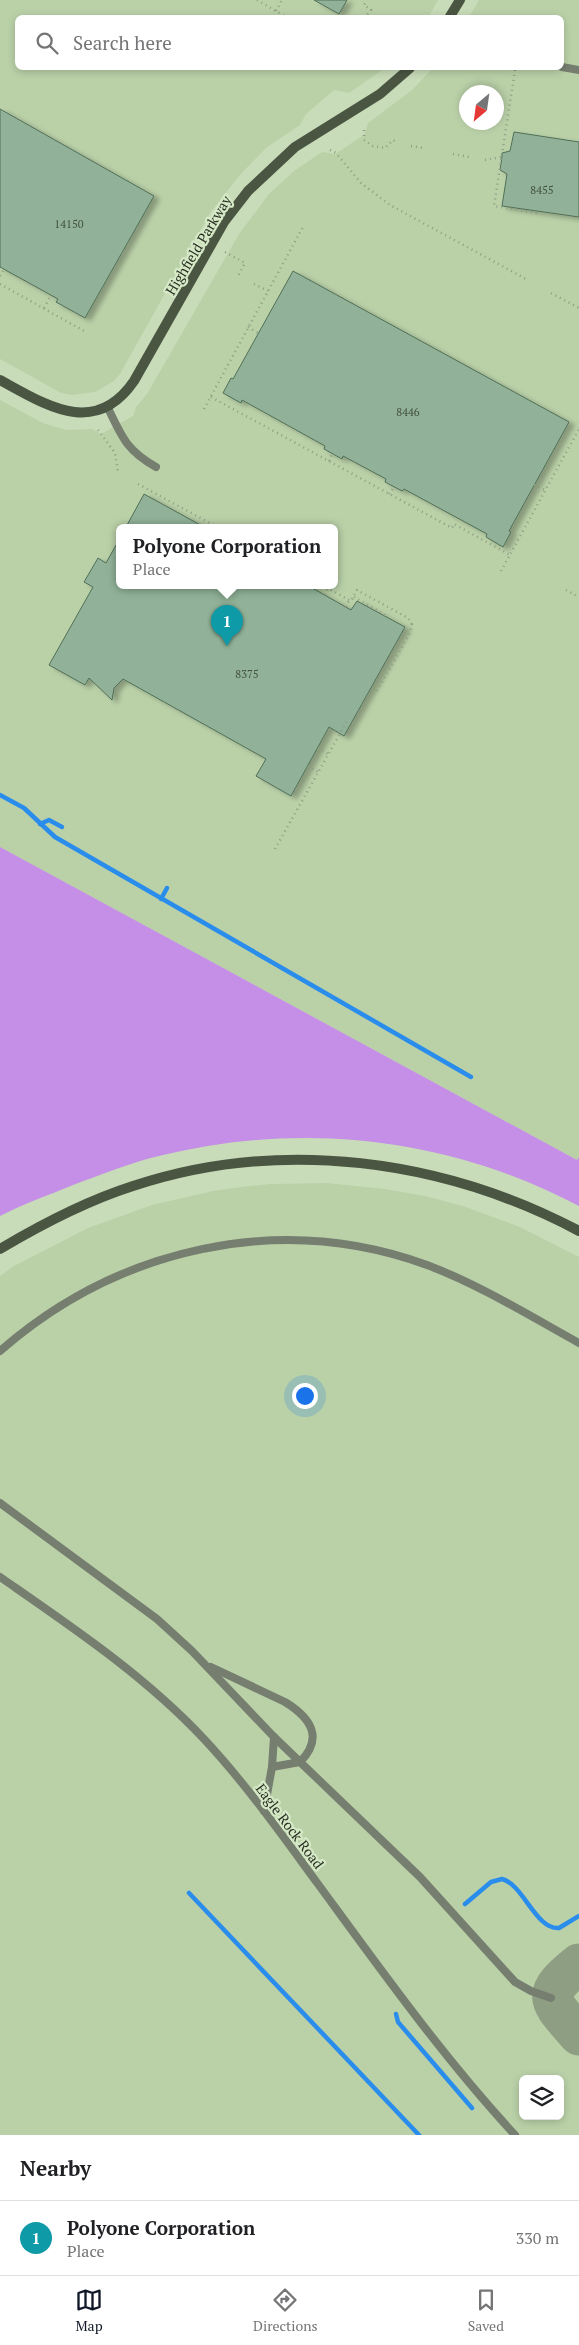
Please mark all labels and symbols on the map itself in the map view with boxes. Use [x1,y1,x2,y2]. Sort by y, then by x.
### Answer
north arrow [459,85,504,130]
house number: 8455 [530,183,554,197]
street label: Highfield Parkway [161,191,236,298]
house number: 14150 [54,217,84,231]
house number: 8446 [396,405,420,419]
pin: 1 [211,605,243,646]
house number: 8375 [235,667,259,681]
your location [292,1383,318,1409]
street label: Eagle Rock Road [252,1780,328,1873]

